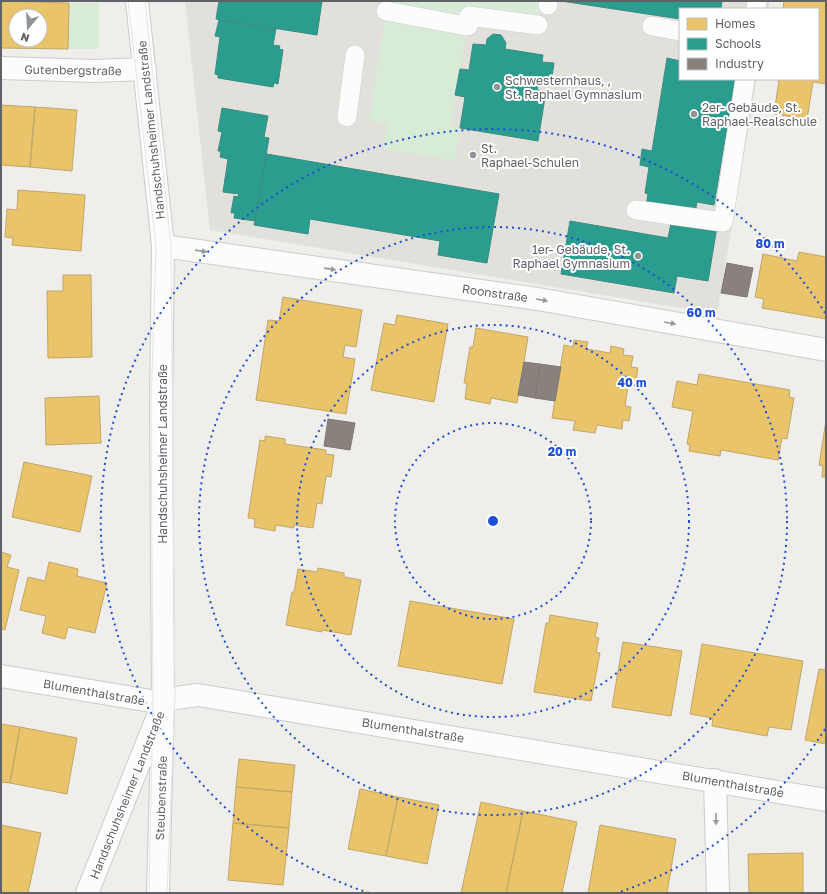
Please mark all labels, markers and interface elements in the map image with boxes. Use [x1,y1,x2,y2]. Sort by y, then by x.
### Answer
north arrow [8,8,48,48]
legend [679,8,819,80]
text: Homes [715,16,755,31]
text: N [19,31,31,45]
text: Schools [715,36,761,51]
street label: Handschuhsheimer Landstraße [134,40,168,220]
text: Industry [715,56,764,71]
street label: Gutenbergstraße [24,62,122,78]
place label: Schwesternhaus, , St. Raphael Gymnasium [505,73,642,102]
marker: Schwesternhaus, , St. Raphael Gymnasium [492,82,502,92]
place label: 2er- Gebäude, St. Raphael-Realschule [702,100,817,129]
marker: 2er- Gebäude, St. Raphael-Realschule [689,109,699,119]
place label: St. Raphael-Schulen [481,141,579,170]
marker: St. Raphael-Schulen [468,150,478,160]
text: 80 m [756,236,784,251]
place label: 1er- Gebäude, St. Raphael Gymnasium [512,242,630,271]
one-way arrow [195,248,207,254]
marker: 1er- Gebäude, St. Raphael Gymnasium [633,251,643,261]
one-way arrow [324,266,336,272]
street label: Roonstraße [461,281,529,305]
one-way arrow [536,297,548,303]
text: 60 m [687,305,715,320]
one-way arrow [664,320,676,326]
street label: Handschuhsheimer Landstraße [155,364,170,544]
text: 40 m [618,375,646,390]
text: 20 m [548,444,576,459]
centre of rings [486,514,500,528]
street label: Blumenthalstraße [42,676,146,708]
street label: Handschuhsheimer Landstraße [86,709,168,881]
street label: Blumenthalstraße [361,715,465,745]
street label: Steubenstraße [152,755,170,841]
street label: Blumenthalstraße [681,768,785,800]
one-way arrow [713,813,719,826]

